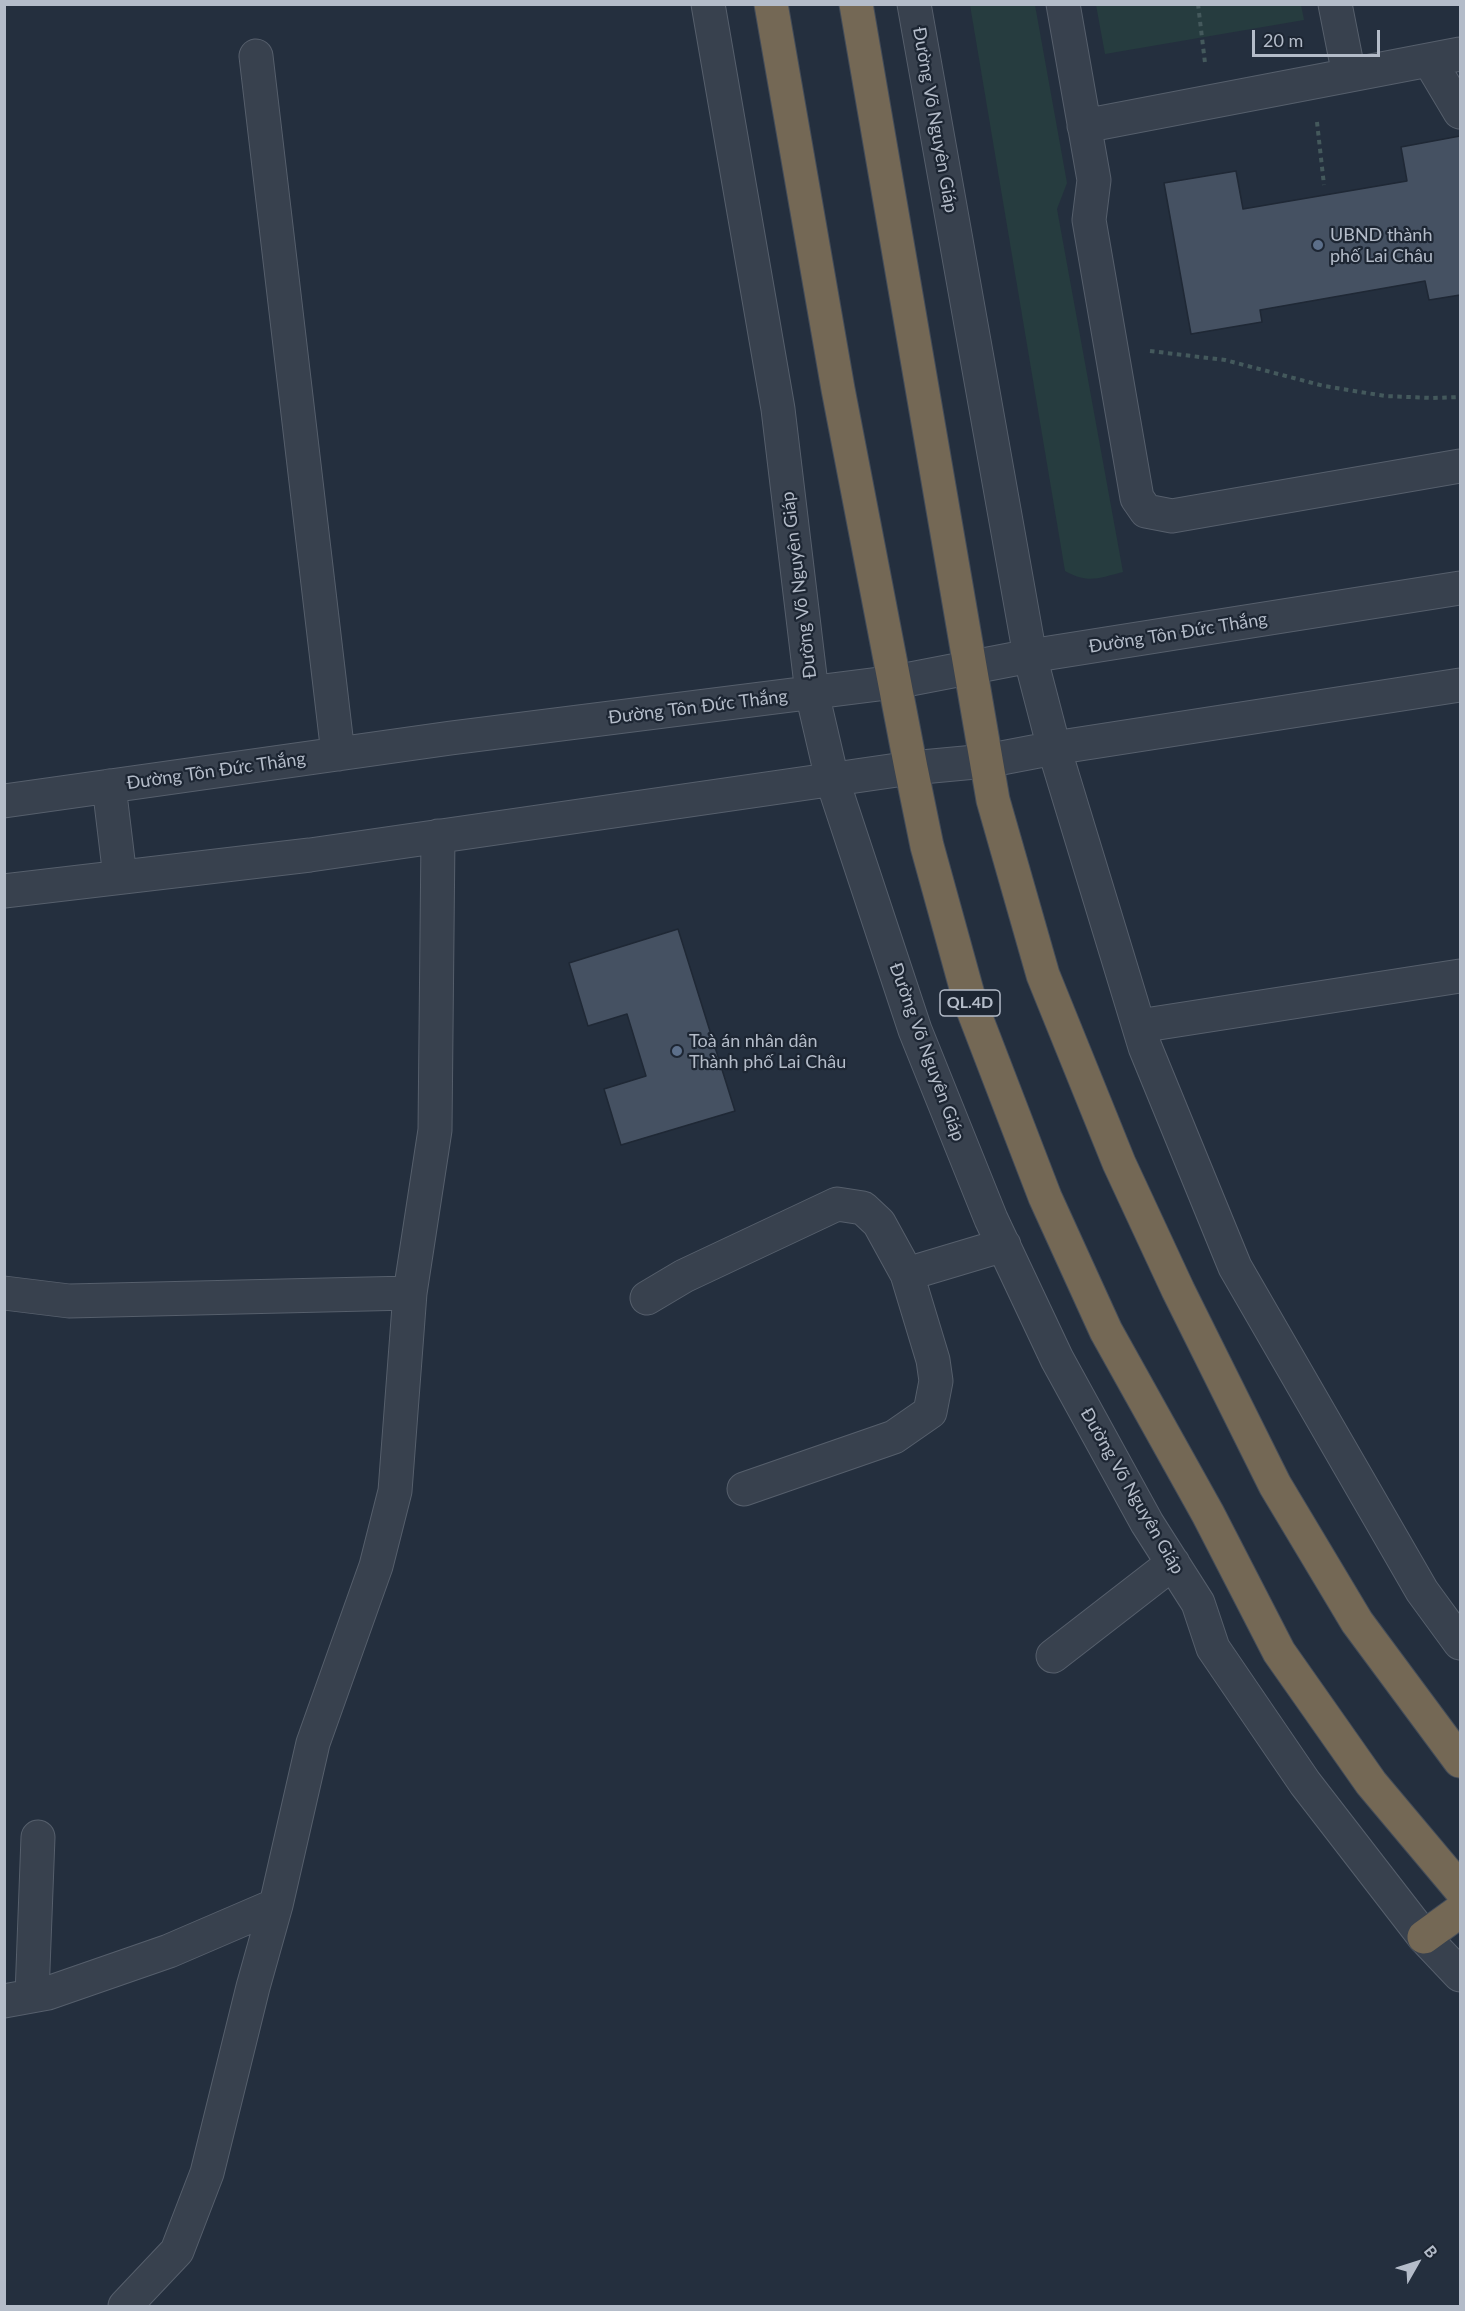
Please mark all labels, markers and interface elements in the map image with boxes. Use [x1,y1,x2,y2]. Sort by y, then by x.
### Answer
scale bar [1255,18,1382,56]
street label: Đường Võ Nguyên Giáp [908,25,962,215]
text: 20 m [1263,29,1303,51]
place label: UBND thành phố Lai Châu [1330,224,1433,266]
marker: UBND thành phố Lai Châu [1311,238,1325,252]
street label: Đường Võ Nguyên Giáp [777,490,821,680]
street label: Đường Tôn Đức Thắng [1087,608,1269,658]
street label: Đường Tôn Đức Thắng [607,685,789,729]
street label: Đường Tôn Đức Thắng [125,748,307,794]
street label: Đường Võ Nguyên Giáp [885,960,969,1144]
road number: QL.4D [940,990,1000,1016]
place label: Toà án nhân dân Thành phố Lai Châu [689,1030,846,1072]
marker: Toà án nhân dân Thành phố Lai Châu [670,1044,684,1058]
street label: Đường Võ Nguyên Giáp [1076,1404,1188,1578]
north arrow [1387,2233,1447,2293]
text: B [1421,2241,1442,2261]

